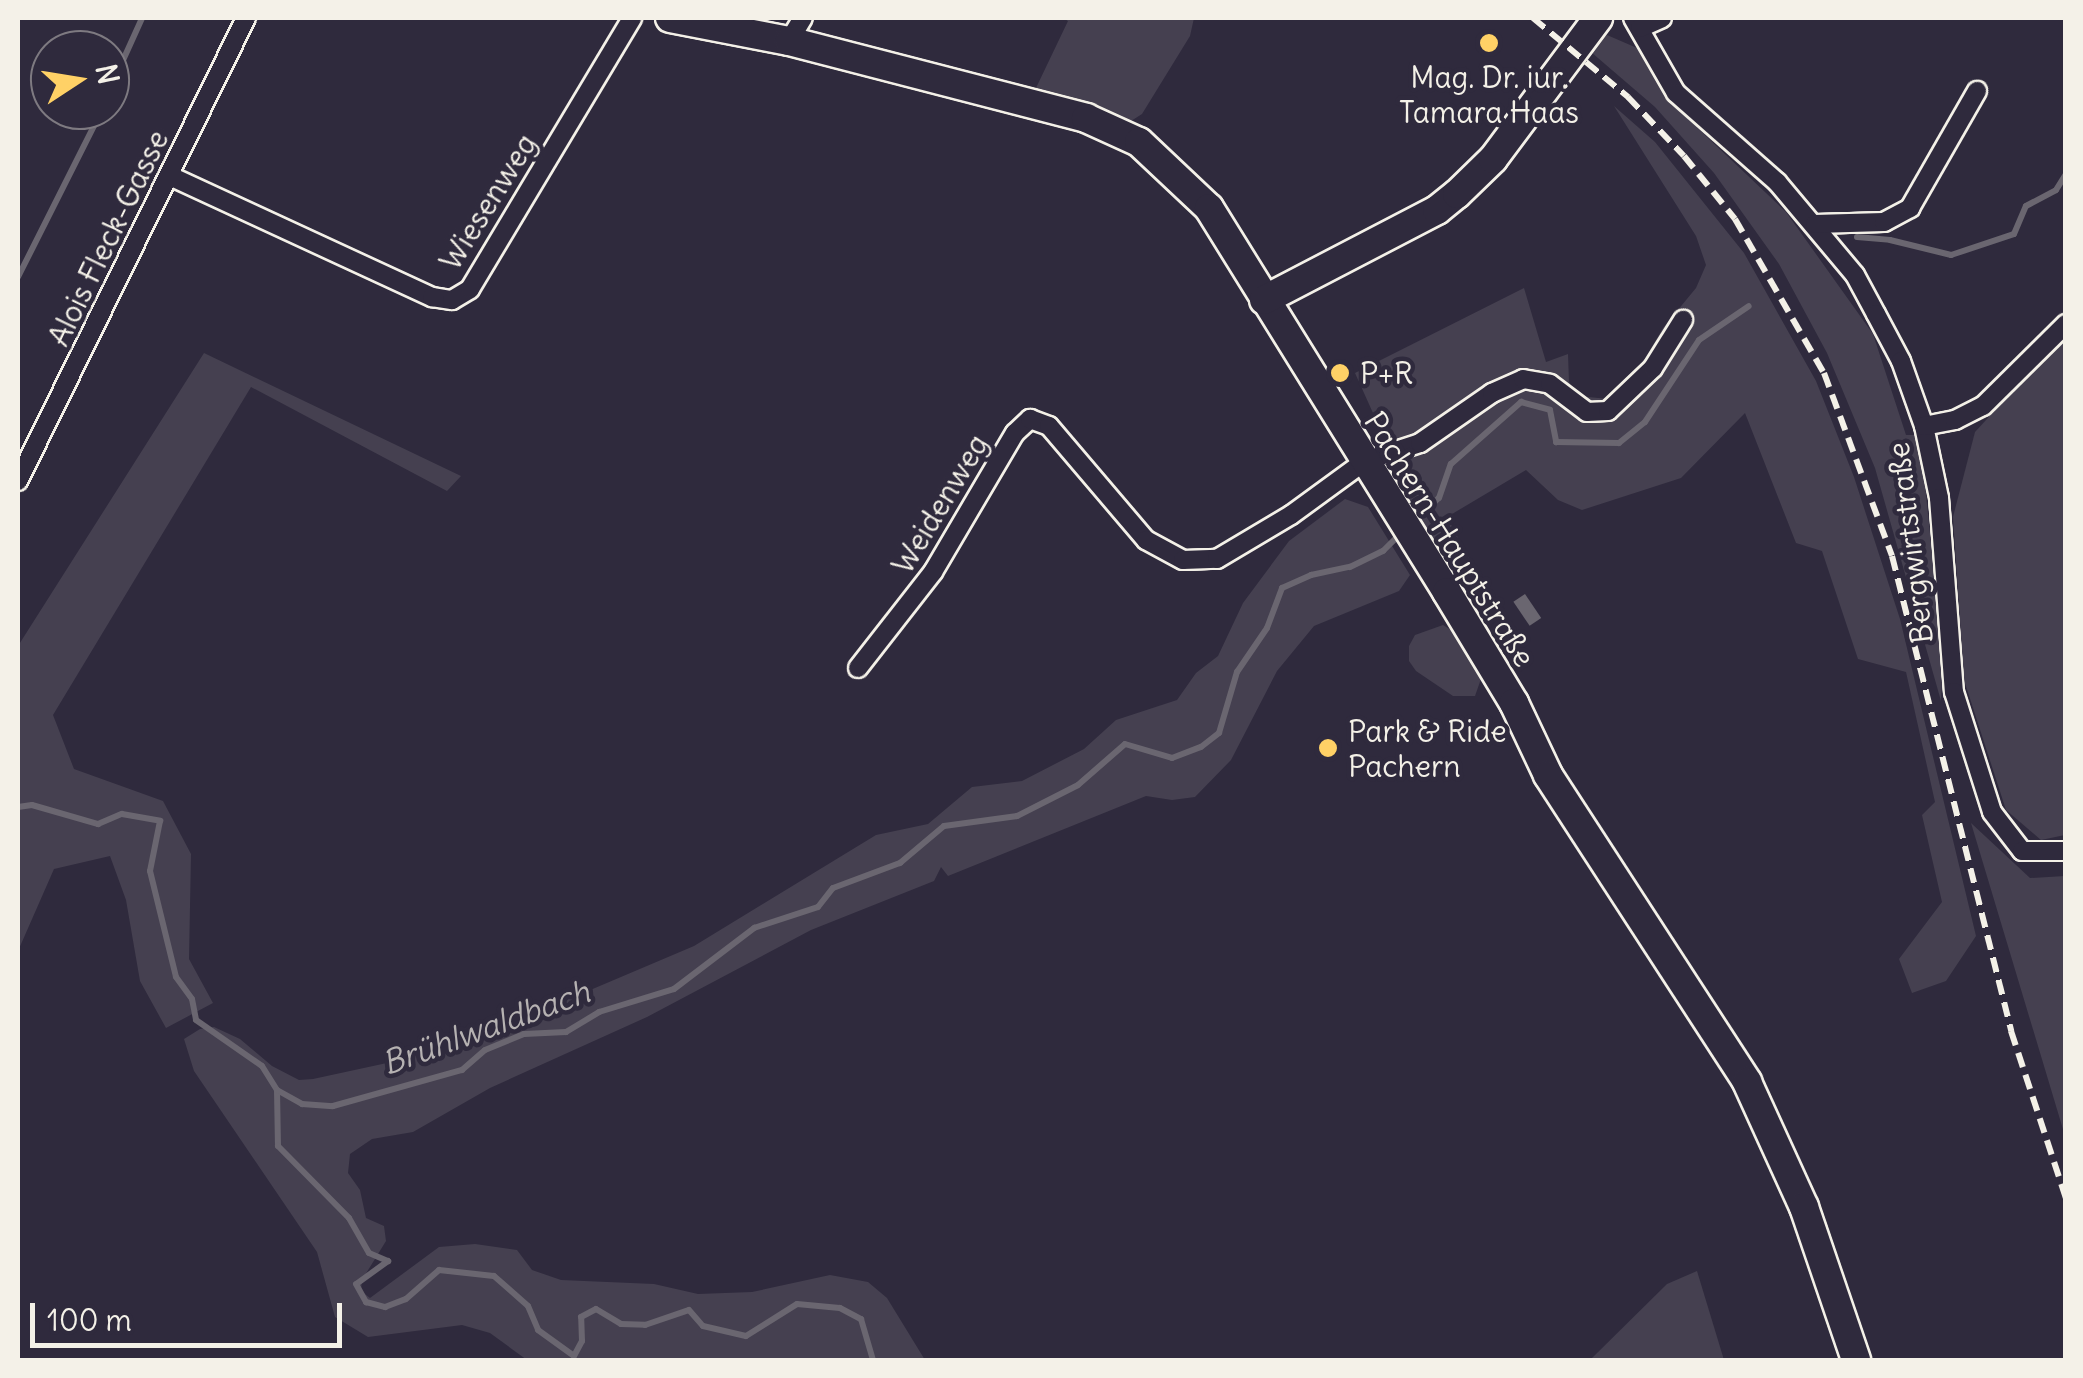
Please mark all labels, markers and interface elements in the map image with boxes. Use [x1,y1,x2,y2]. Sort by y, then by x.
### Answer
north arrow [30,30,130,130]
marker: Mag. Dr. iur. Tamara Haas [1478,32,1500,54]
place label: Mag. Dr. iur. Tamara Haas [1399,59,1579,130]
text: N [88,61,127,87]
street label: Alois Fleck-Gasse [40,124,176,352]
street label: Wiesenweg [432,127,544,277]
place label: P+R [1360,355,1413,391]
marker: P+R [1329,362,1351,384]
street label: Pachern-Hauptstraße [1357,405,1543,673]
street label: Weidenweg [884,428,996,580]
street label: Bergwirtstraße [1880,440,1940,646]
place label: Park & Ride Pachern [1348,713,1507,784]
marker: Park & Ride Pachern [1317,737,1339,759]
water label: Brühlwaldbach [377,973,595,1083]
scale bar [35,1283,348,1345]
text: 100 m [47,1301,132,1339]

